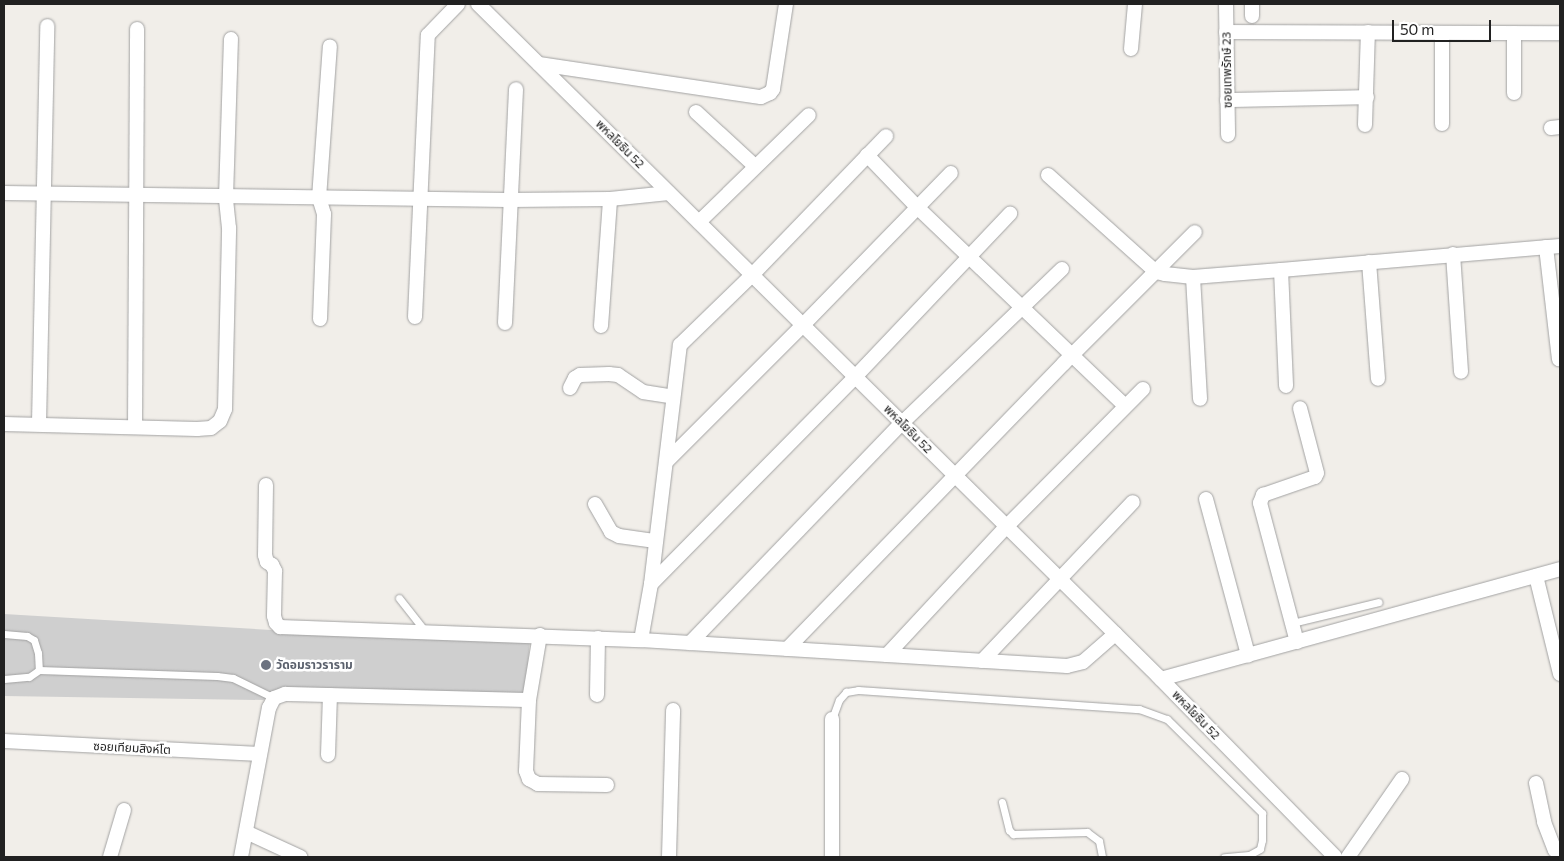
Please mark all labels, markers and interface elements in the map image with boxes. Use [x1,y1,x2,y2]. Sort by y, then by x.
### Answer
scale bar [1394,10,1493,42]
text: 50 m [1400,20,1434,38]
street label: ซอยเทพรักษ์ 23 [1219,32,1235,108]
street label: พหลโยธิน 52 [593,117,647,171]
street label: พหลโยธิน 52 [881,402,935,456]
place label: วัดอมราวราราม [276,658,353,672]
marker: วัดอมราวราราม [260,659,272,671]
street label: พหลโยธิน 52 [1169,688,1223,742]
street label: ซอยเทียมสิงห์โต [93,739,171,757]

